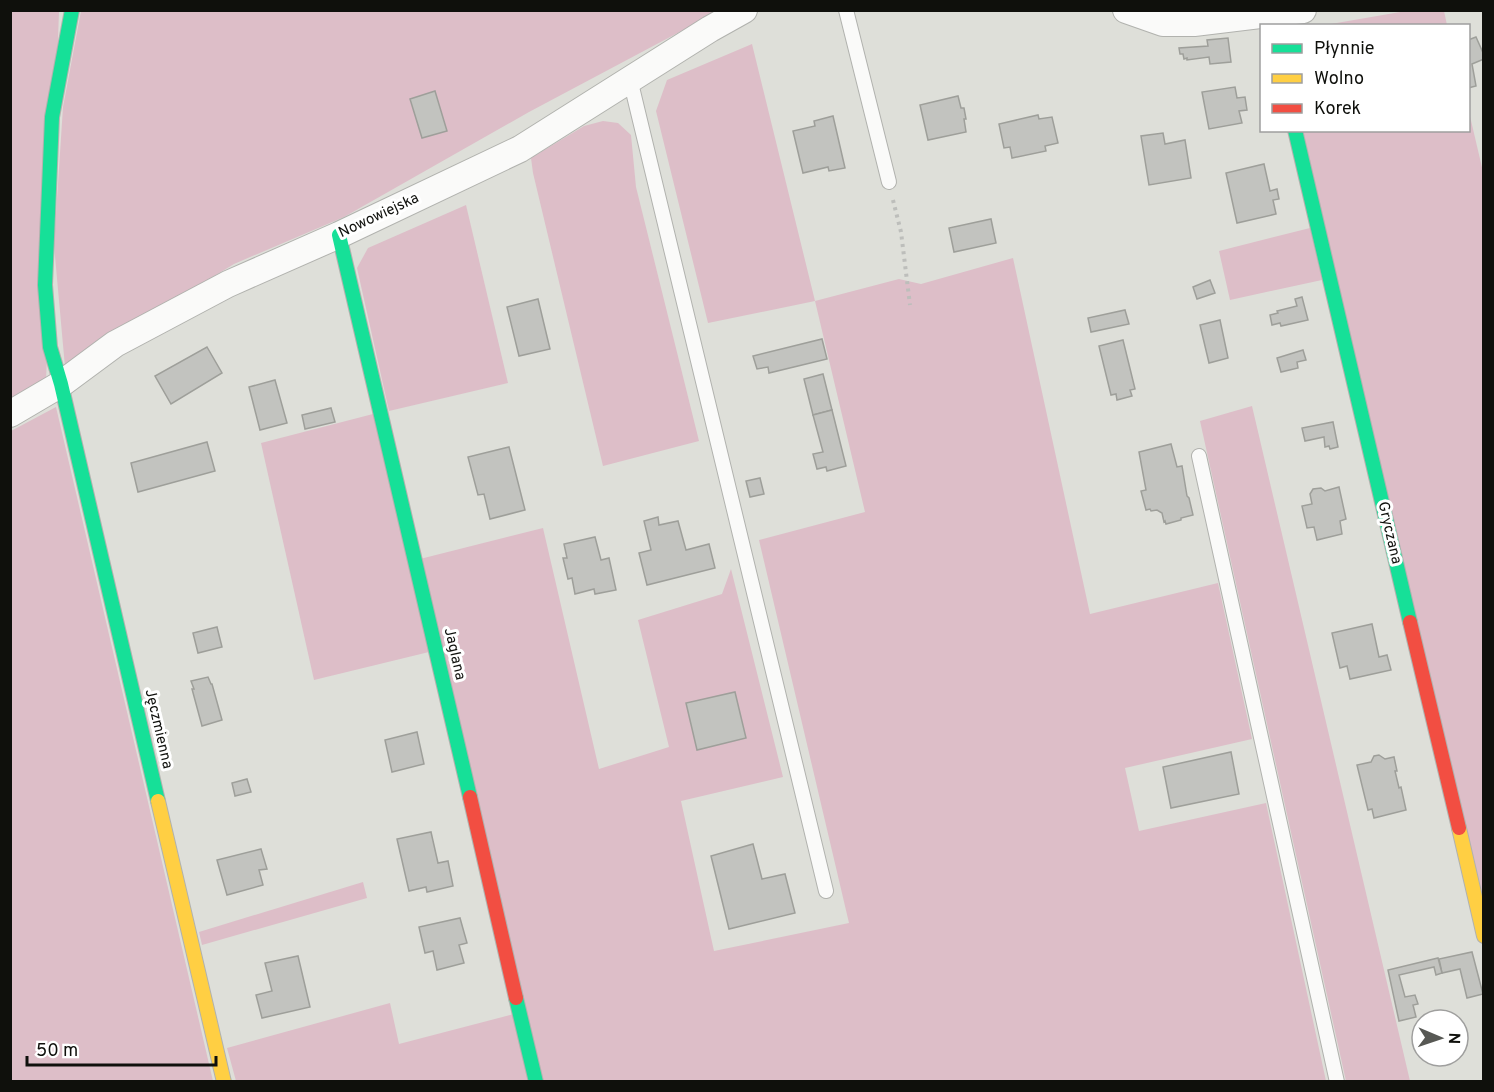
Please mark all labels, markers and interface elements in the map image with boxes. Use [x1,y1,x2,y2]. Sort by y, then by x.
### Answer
legend [1260,24,1470,132]
text: Płynnie [1314,38,1375,61]
text: Wolno [1314,68,1364,91]
text: Korek [1314,98,1361,121]
street label: Nowowiejska [336,189,422,243]
street label: Gryczana [1373,500,1405,566]
street label: Jaglana [439,626,469,682]
street label: Jęczmienna [140,687,176,771]
north arrow [1410,1008,1470,1068]
scale bar [27,1029,216,1067]
text: N [1443,1032,1463,1045]
text: 50 m [36,1040,78,1063]

